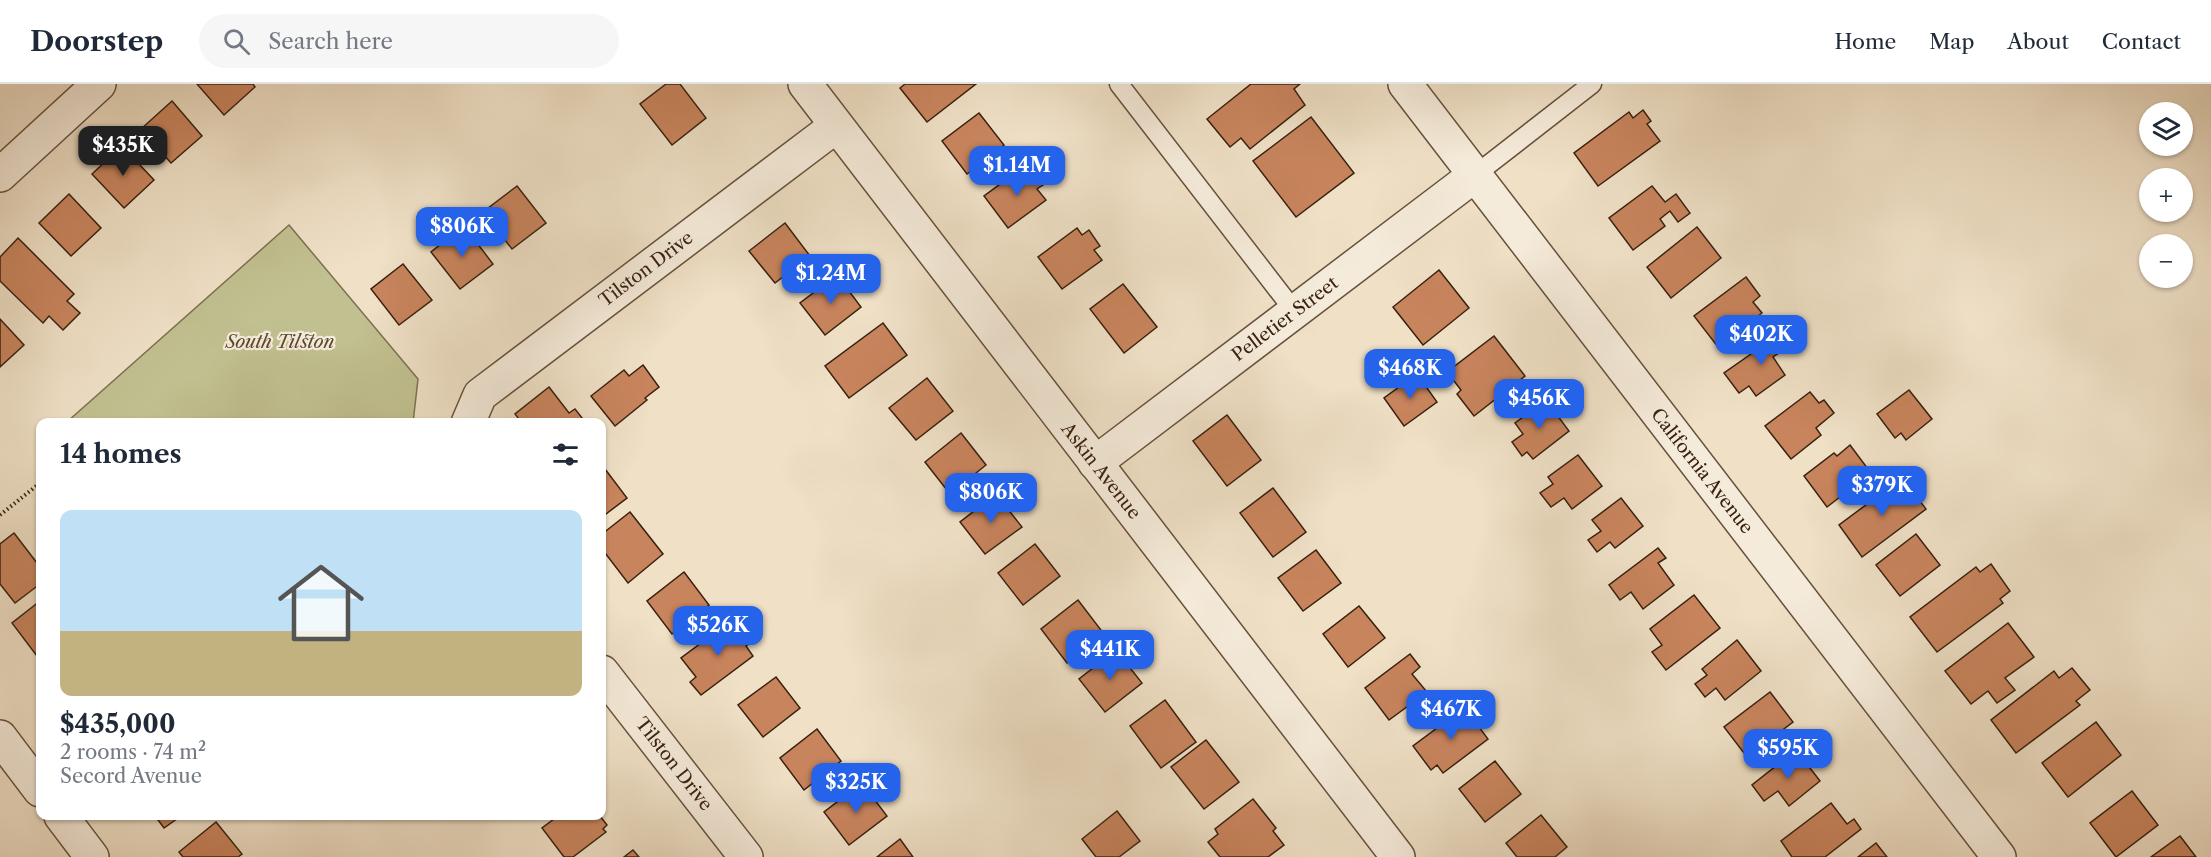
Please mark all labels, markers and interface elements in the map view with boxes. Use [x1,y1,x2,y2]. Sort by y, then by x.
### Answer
search box [199,14,619,68]
text: Doorstep [30,24,163,58]
icon: search [220,25,253,58]
text: Search here [268,28,393,55]
text: Home [1835,29,1896,54]
text: Map [1929,29,1974,54]
text: About [2007,29,2069,54]
text: Contact [2102,29,2181,54]
map controls [2139,102,2193,288]
button: layers [2139,102,2193,156]
pin: $435K [81,126,165,177]
text: $435K [92,133,154,157]
pin: $1.14M [968,146,1066,197]
text: $1.14M [983,153,1051,177]
button: + [2139,168,2193,222]
pin: $806K [420,207,504,258]
text: $806K [430,214,494,238]
street label: Tilston Drive [595,227,697,311]
button: − [2139,234,2193,288]
pin: $1.24M [782,254,880,305]
text: $1.24M [796,261,866,285]
street label: Pelletier Street [1228,272,1343,366]
pin: $402K [1719,315,1803,366]
text: $402K [1729,322,1793,346]
park label: South Tilston [225,331,334,353]
pin: $468K [1368,349,1452,400]
text: $468K [1378,356,1442,380]
pin: $456K [1497,379,1581,430]
text: $456K [1508,386,1570,410]
street label: California Avenue [1646,404,1758,538]
street label: Askin Avenue [1056,418,1145,524]
text: 14 homes [60,438,182,470]
icon: filters [549,438,582,471]
pin: $379K [1840,466,1924,517]
pin: $806K [949,473,1033,524]
text: $379K [1852,473,1912,497]
text: $806K [959,480,1023,504]
icon: home [267,549,375,657]
pin: $526K [676,606,760,657]
text: $526K [687,613,749,637]
pin: $441K [1068,630,1152,681]
text: $441K [1080,637,1140,661]
pin: $467K [1409,690,1493,741]
text: $467K [1420,697,1482,721]
text: $435,000 [60,708,176,740]
street label: Tilston Drive [631,713,717,815]
pin: $595K [1746,729,1830,780]
text: $595K [1757,736,1819,760]
text: 2 rooms · 74 m² [60,740,206,764]
pin: $325K [814,763,898,814]
text: Secord Avenue [60,764,202,788]
text: $325K [825,770,887,794]

